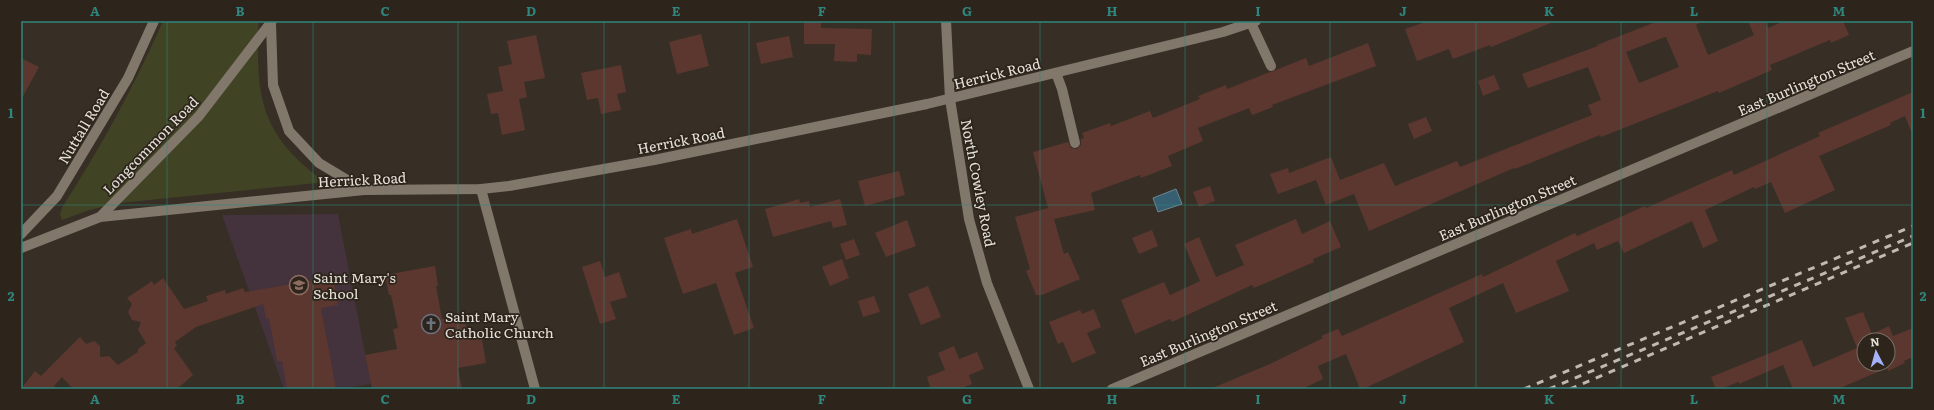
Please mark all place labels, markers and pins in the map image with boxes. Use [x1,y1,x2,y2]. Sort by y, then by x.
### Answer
place label: Saint Mary's School [313,267,396,303]
school or university icon: Saint Mary's School [288,274,310,296]
place label: Saint Mary Catholic Church [445,306,554,342]
church icon: Saint Mary Catholic Church [420,313,442,335]

